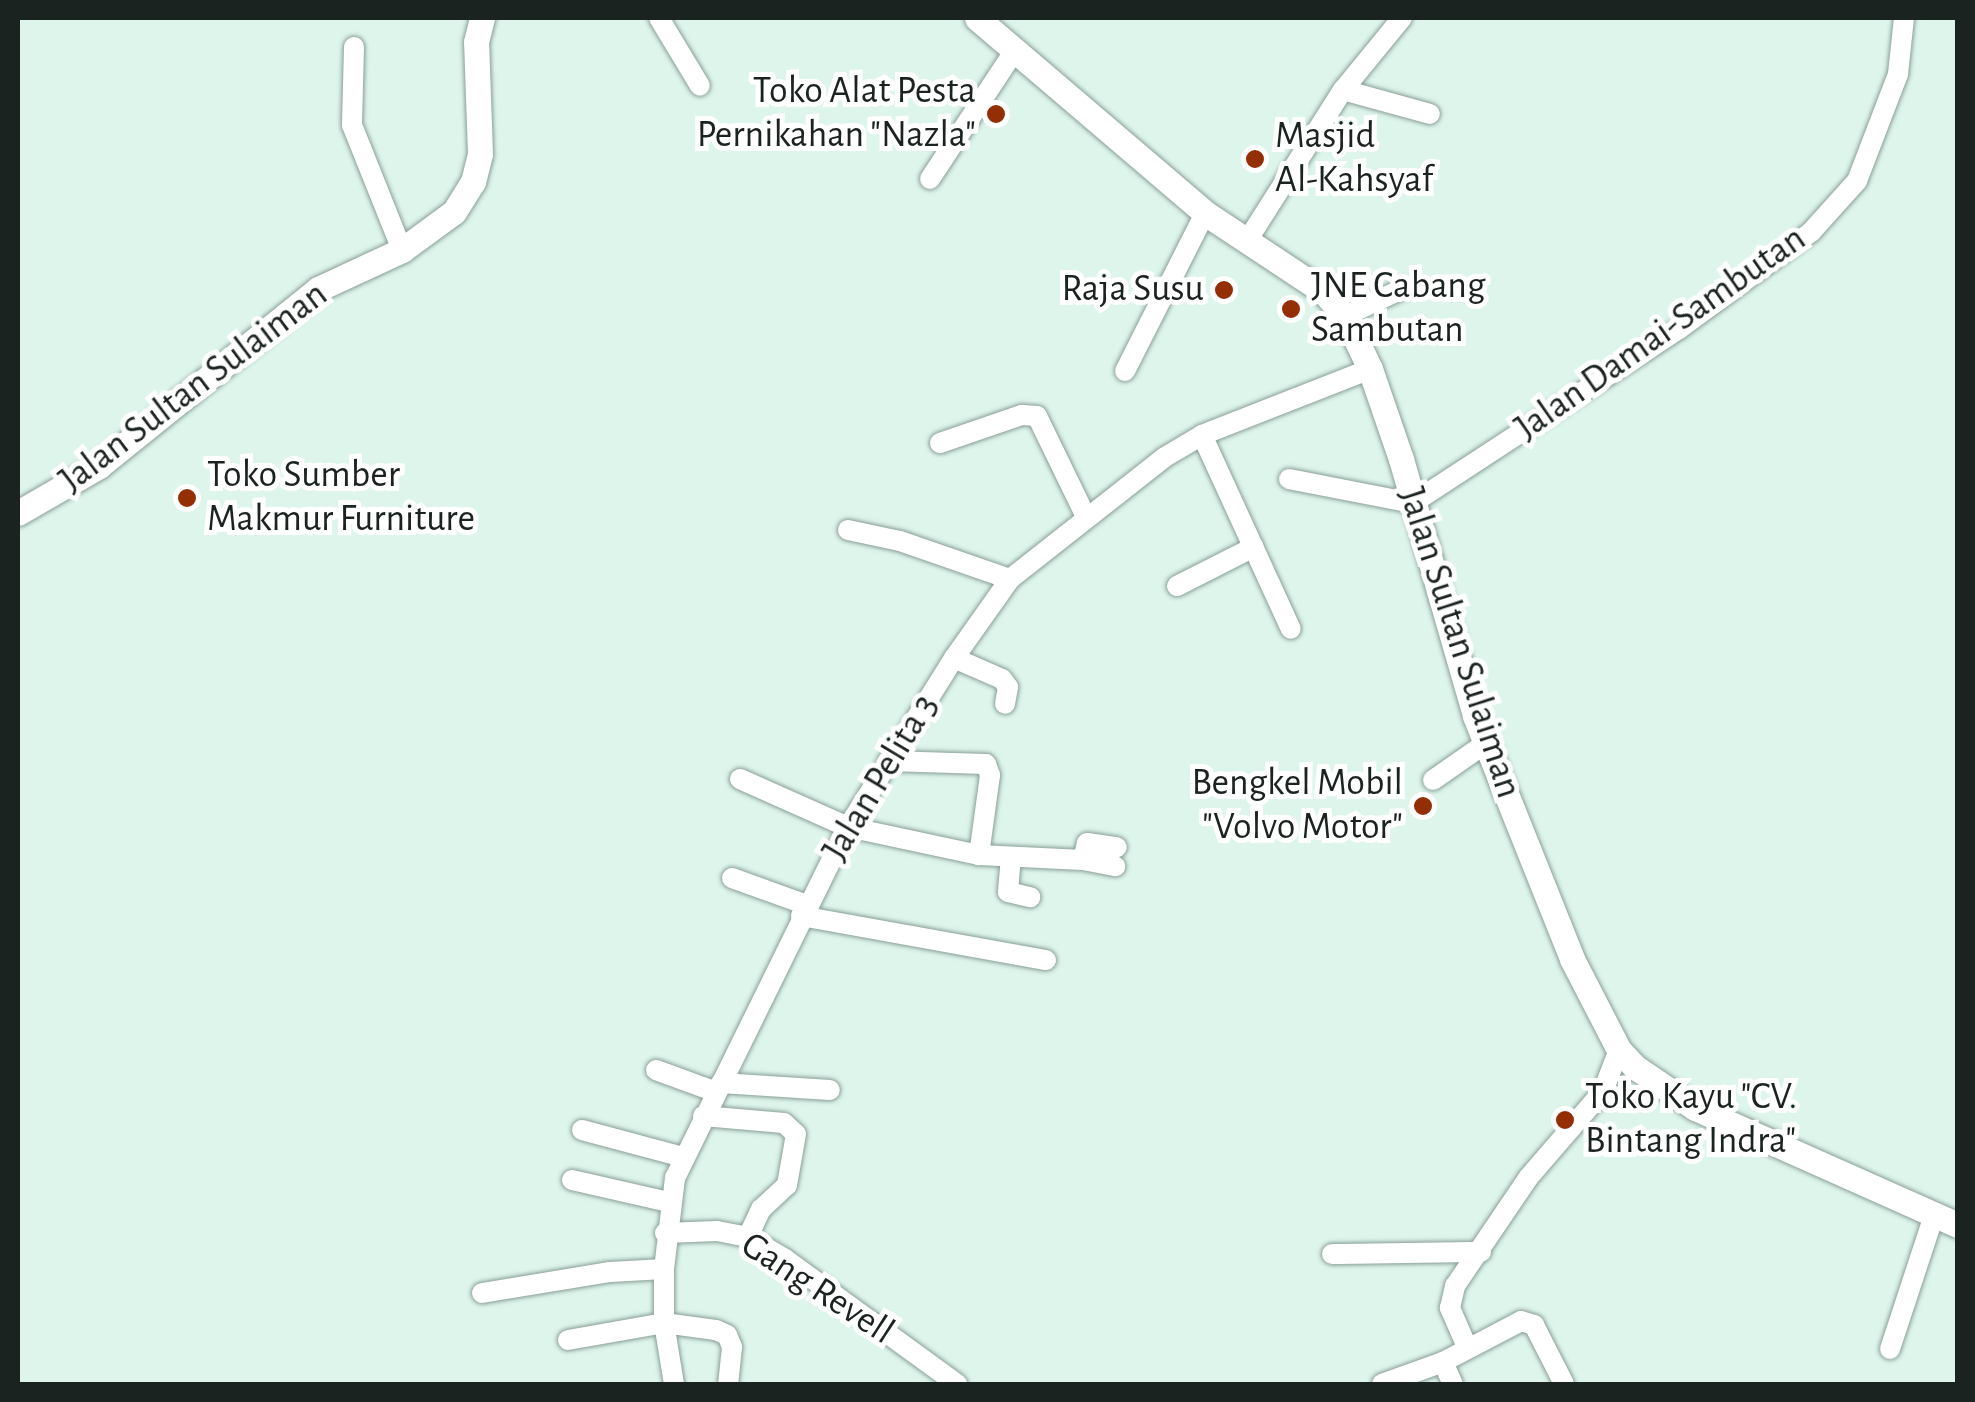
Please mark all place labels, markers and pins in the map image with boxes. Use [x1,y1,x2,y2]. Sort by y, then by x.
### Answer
place label: Toko Alat Pesta Pernikahan "Nazla" [697,69,976,158]
marker: Toko Alat Pesta Pernikahan "Nazla" [985,103,1007,125]
place label: Masjid Al-Kahsyaf [1275,114,1433,203]
marker: Masjid Al-Kahsyaf [1244,148,1266,170]
place label: JNE Cabang Sambutan [1311,264,1485,353]
place label: Raja Susu [1061,267,1204,313]
marker: Raja Susu [1213,279,1235,301]
marker: JNE Cabang Sambutan [1280,298,1302,320]
place label: Toko Sumber Makmur Furniture [207,453,475,542]
marker: Toko Sumber Makmur Furniture [176,487,198,509]
place label: Bengkel Mobil "Volvo Motor" [1191,761,1403,851]
marker: Bengkel Mobil "Volvo Motor" [1412,795,1434,817]
place label: Toko Kayu "CV. Bintang Indra" [1585,1075,1797,1164]
marker: Toko Kayu "CV. Bintang Indra" [1554,1109,1576,1131]

